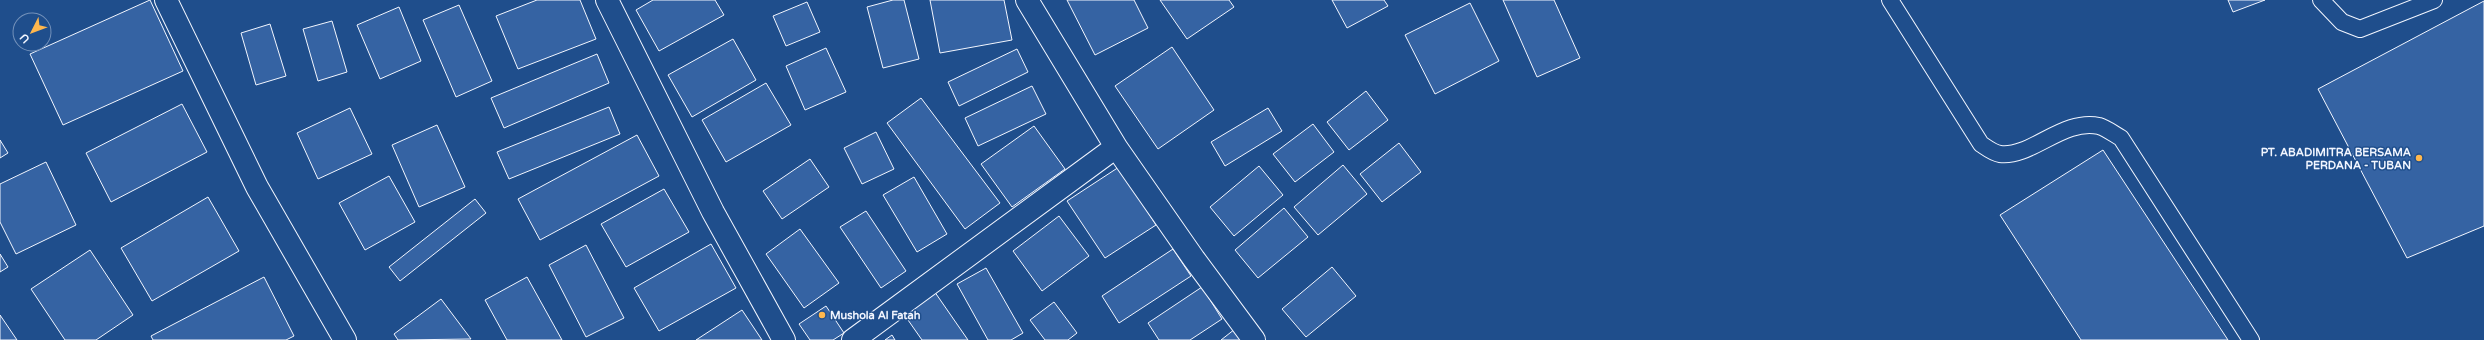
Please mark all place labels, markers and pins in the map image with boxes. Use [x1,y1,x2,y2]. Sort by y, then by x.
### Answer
place label: PT. ABADIMITRA BERSAMA PERDANA - TUBAN [2261,146,2411,172]
marker: PT. ABADIMITRA BERSAMA PERDANA - TUBAN [2414,153,2424,163]
place label: Mushola Al Fatah [830,309,921,322]
marker: Mushola Al Fatah [817,310,827,320]

